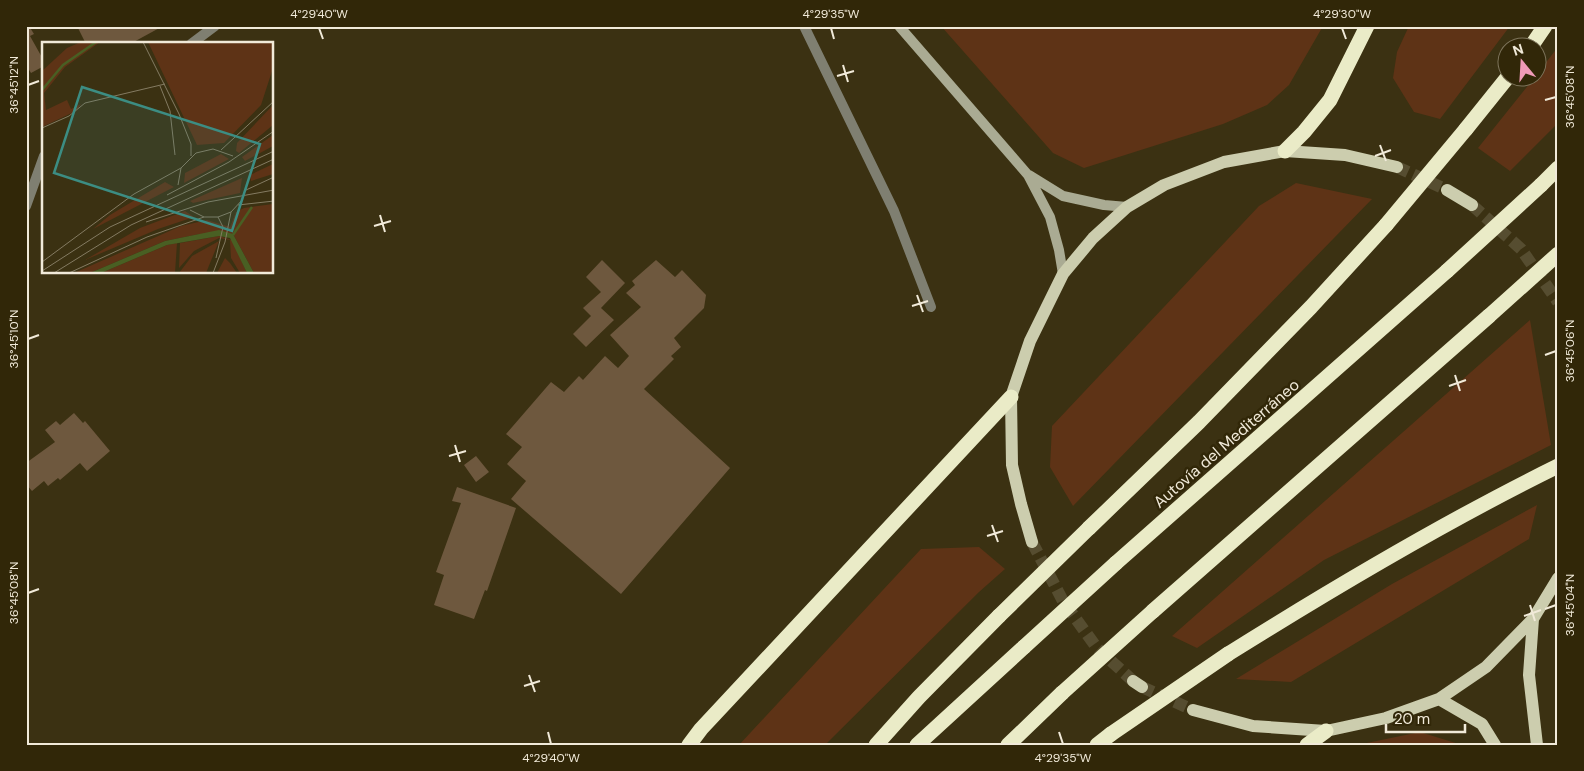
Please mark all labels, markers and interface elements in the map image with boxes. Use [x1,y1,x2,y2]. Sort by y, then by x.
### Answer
text: 4°29'40"W [290,6,348,22]
text: 4°29'35"W [803,6,860,22]
text: 4°29'30"W [1313,6,1371,22]
north arrow [1496,38,1546,88]
text: N [1510,39,1526,60]
inset map [42,42,274,274]
text: 36°45'12"N [6,56,22,114]
text: 36°45'08"N [1562,66,1578,128]
text: 36°45'10"N [6,310,22,368]
text: 36°45'06"N [1562,320,1578,382]
street label: Autovía del Mediterráneo [1149,374,1304,512]
text: 36°45'08"N [6,562,22,624]
text: 36°45'04"N [1562,574,1578,636]
scale bar [1386,701,1465,733]
text: 20 m [1394,709,1430,729]
text: 4°29'40"W [522,750,580,766]
text: 4°29'35"W [1035,750,1092,766]

